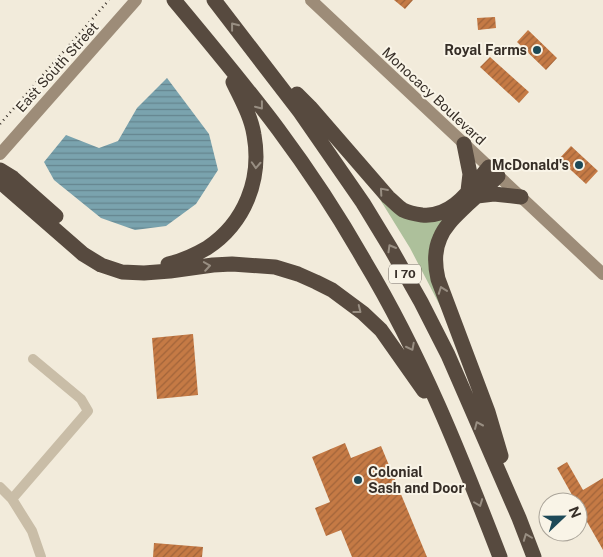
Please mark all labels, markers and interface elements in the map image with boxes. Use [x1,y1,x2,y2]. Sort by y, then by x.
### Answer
street label: East South Street [12,19,102,115]
one-way arrow [232,23,240,32]
place label: Royal Farms [444,42,527,58]
street label: Monocacy Boulevard [379,44,489,148]
marker: Royal Farms [531,44,543,56]
one-way arrow [254,100,262,109]
place label: McDonald's [492,157,569,173]
marker: McDonald's [573,159,585,171]
one-way arrow [250,161,261,169]
one-way arrow [381,188,389,197]
one-way arrow [387,245,397,254]
one-way arrow [204,261,212,272]
road number: I 70 [389,264,421,284]
one-way arrow [438,286,448,294]
one-way arrow [353,304,362,313]
one-way arrow [405,342,415,351]
one-way arrow [474,421,485,430]
place label: Colonial Sash and Door [368,464,464,496]
marker: Colonial Sash and Door [352,474,364,486]
north arrow [538,492,588,542]
one-way arrow [473,498,483,507]
text: N [566,504,585,520]
one-way arrow [523,534,533,542]

